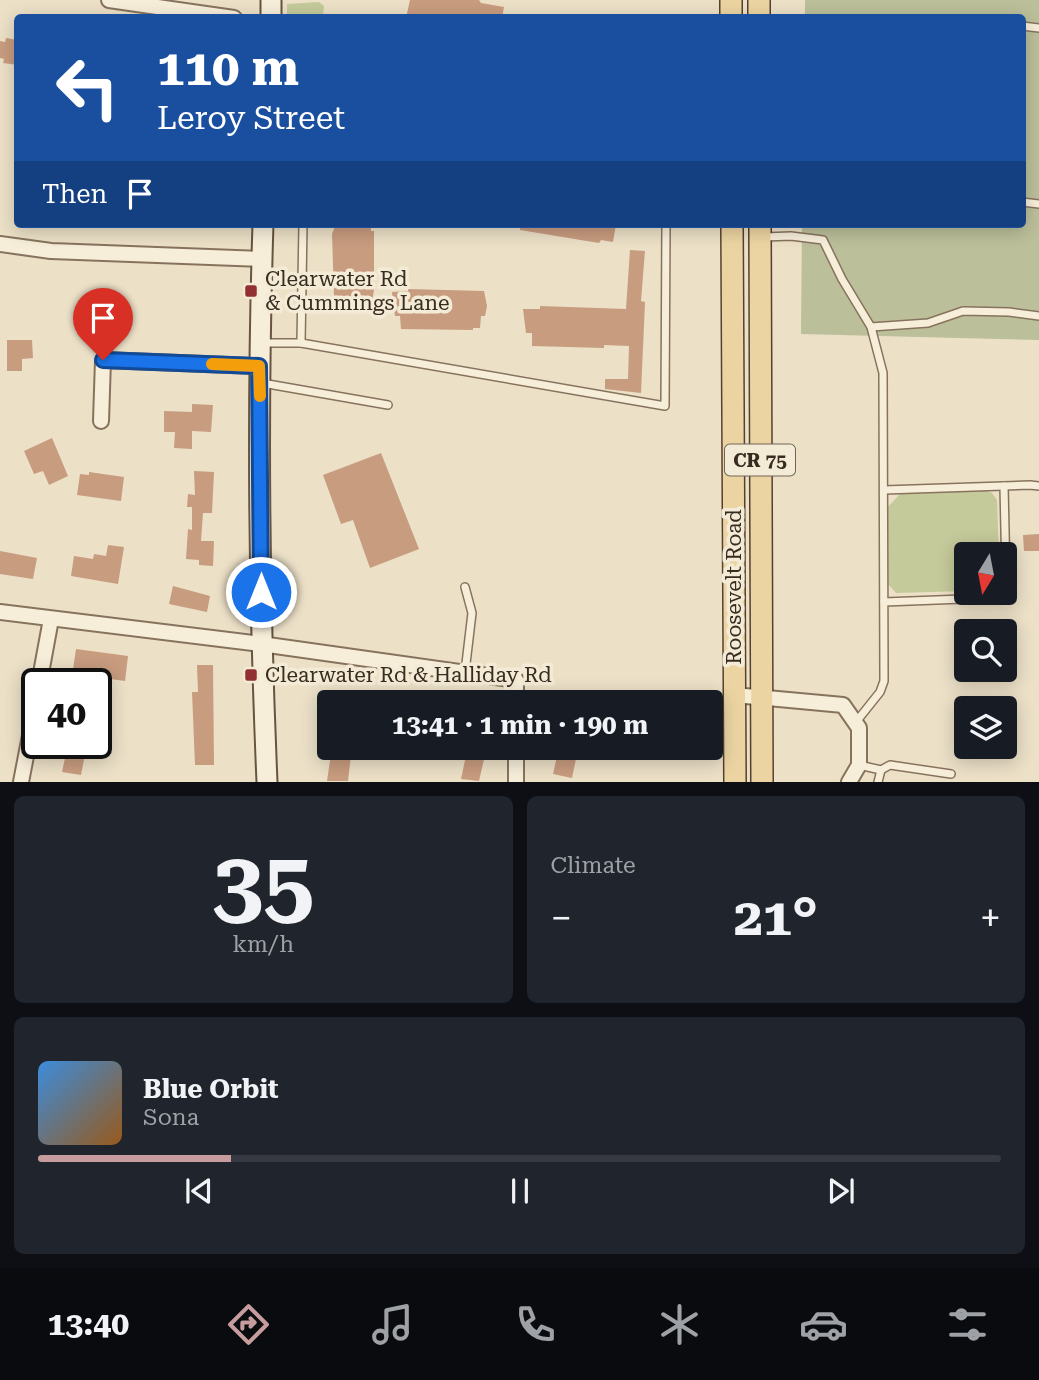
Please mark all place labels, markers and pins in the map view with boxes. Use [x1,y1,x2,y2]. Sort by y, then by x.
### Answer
place label: Clearwater Rd & Cummings Lane [265,267,450,315]
marker: Clearwater Rd & Cummings Lane [243,283,259,299]
pin [73,288,133,360]
place label: Clearwater Rd & Halliday Rd [265,663,552,687]
marker: Clearwater Rd & Halliday Rd [243,667,259,683]

